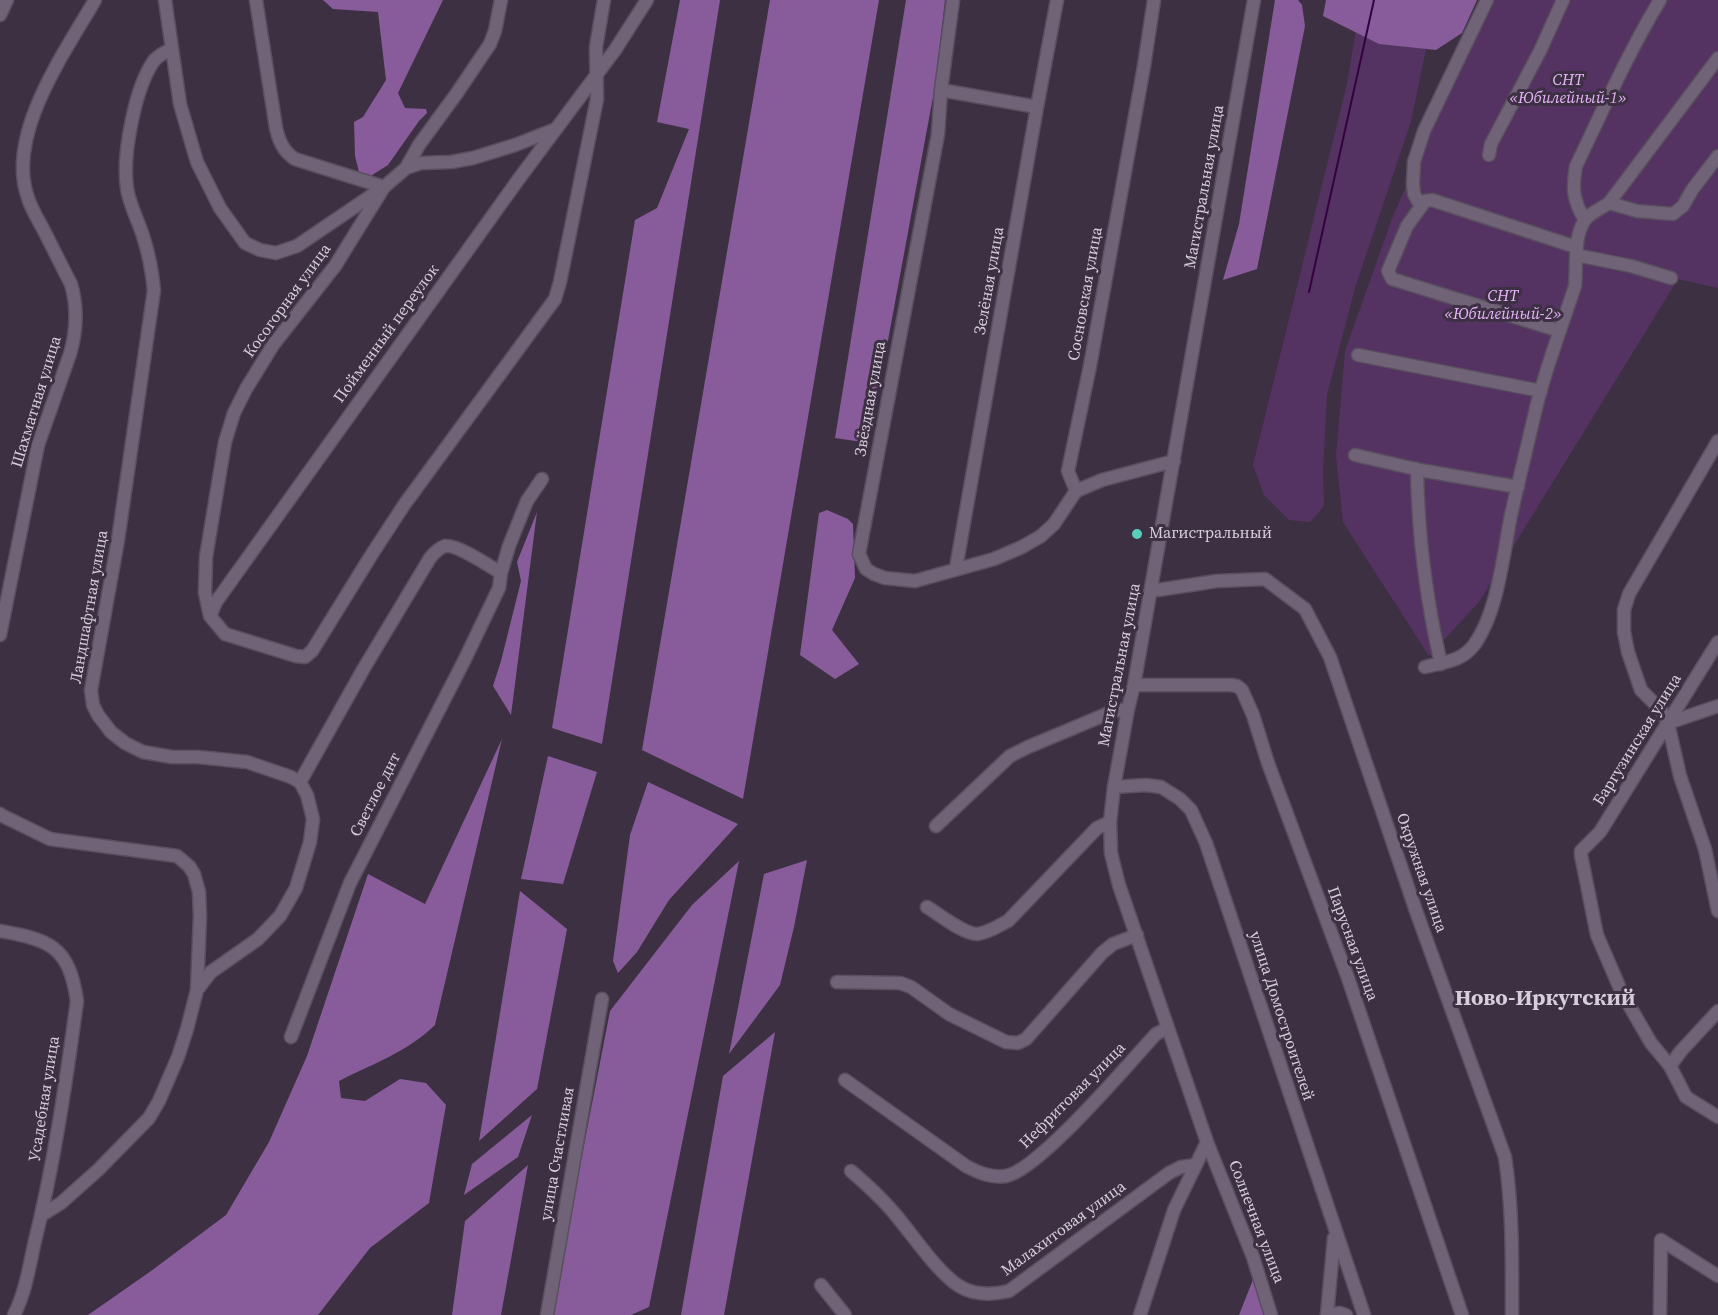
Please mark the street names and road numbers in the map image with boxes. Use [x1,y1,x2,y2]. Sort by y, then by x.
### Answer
street label: Магистральная улица [1181,104,1229,270]
street label: Зелёная улица [971,225,1009,337]
street label: Сосновская улица [1065,226,1107,362]
street label: Косогорная улица [240,240,336,362]
street label: Пойменный переулок [330,261,444,407]
street label: Шахматная улица [8,334,66,470]
street label: Звёздная улица [851,340,891,458]
street label: Ландшафтная улица [67,529,113,685]
street label: Магистральная улица [1095,582,1145,748]
street label: Баргузинская улица [1590,671,1686,809]
street label: Светлое днт [347,750,405,840]
street label: Окружная улица [1392,811,1450,935]
street label: Парусная улица [1322,884,1382,1004]
street label: улица Домостроителей [1244,929,1318,1103]
street label: Усадебная улица [26,1035,64,1163]
street label: Нефритовая улица [1016,1039,1130,1153]
street label: улица Счастливая [537,1086,579,1222]
street label: Солнечная улица [1224,1158,1288,1286]
street label: Малахитовая улица [998,1177,1130,1281]

